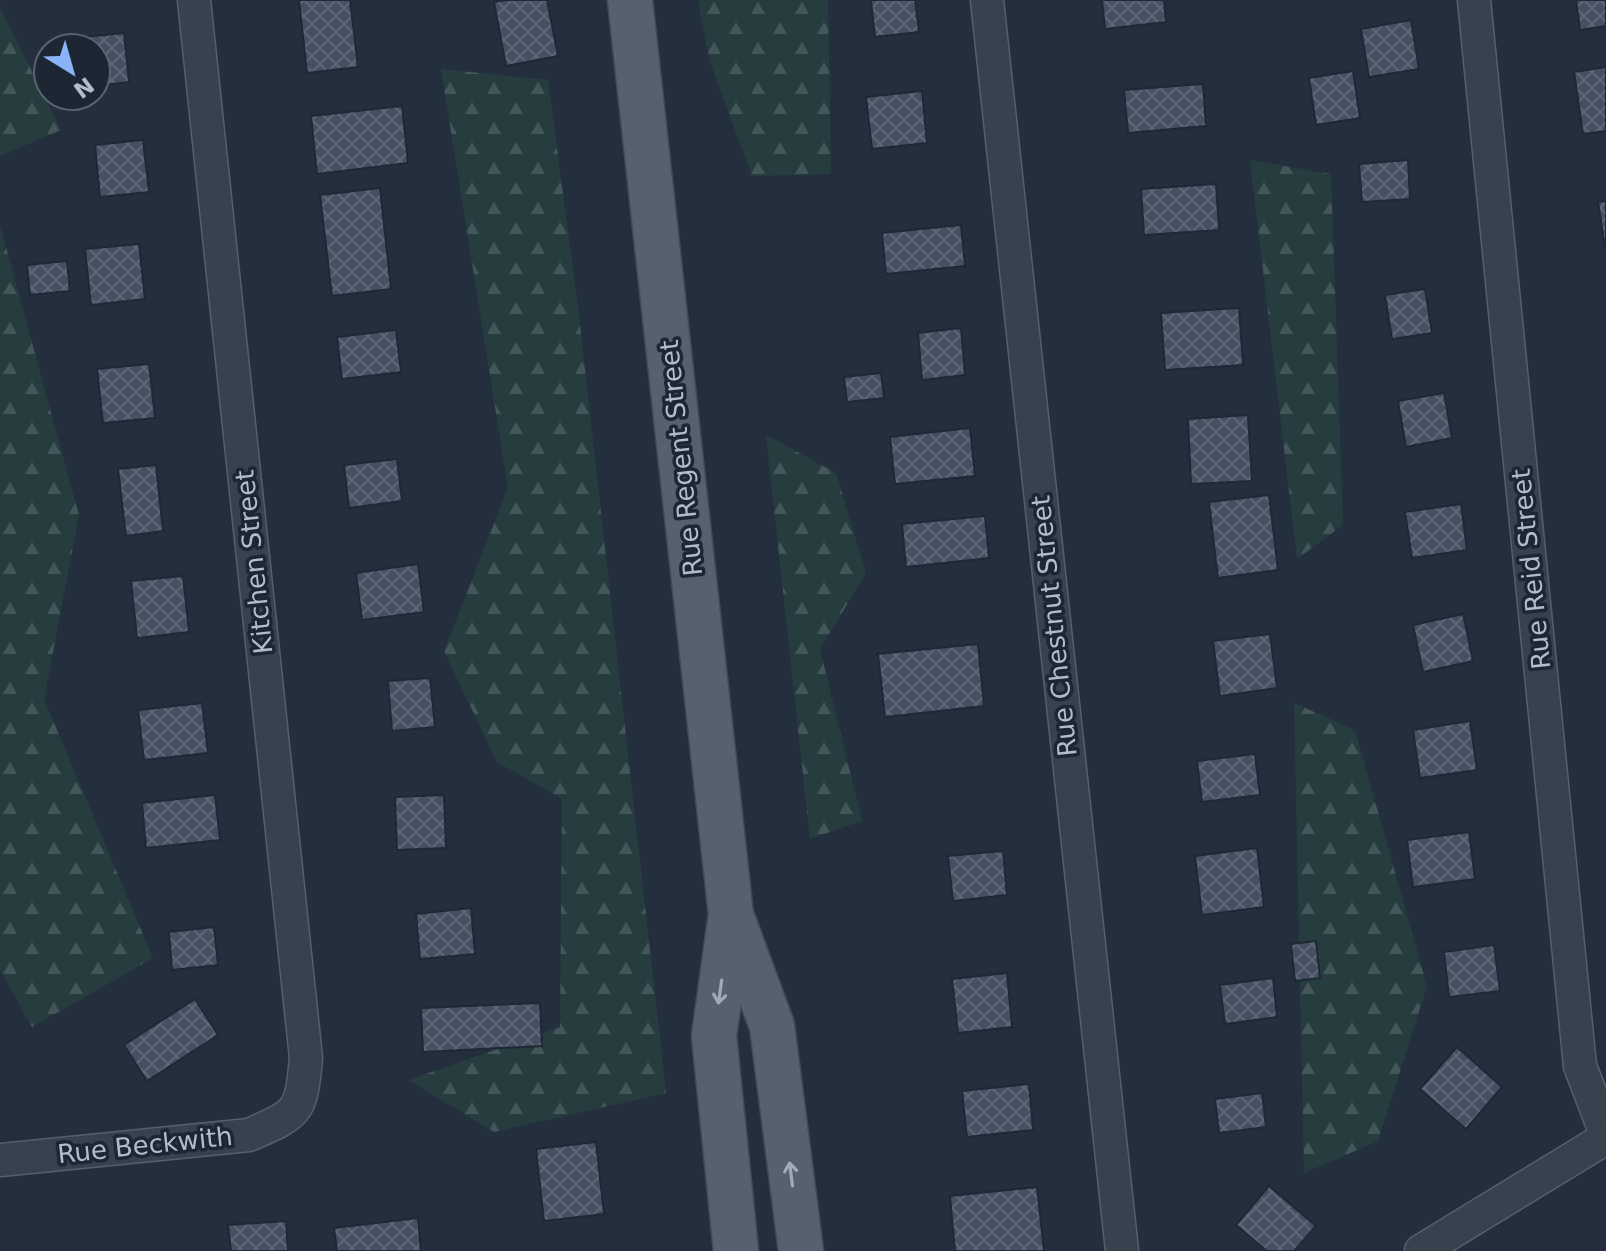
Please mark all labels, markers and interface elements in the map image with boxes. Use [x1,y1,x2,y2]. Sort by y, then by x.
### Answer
north arrow [32,32,112,112]
text: N [69,72,99,103]
street label: Rue Regent Street [654,339,708,577]
street label: Rue Reid Street [1506,467,1556,671]
street label: Kitchen Street [229,468,279,656]
street label: Rue Chestnut Street [1025,494,1083,758]
one-way arrow [712,979,727,1004]
street label: Rue Beckwith [56,1121,234,1169]
one-way arrow [783,1162,798,1187]

